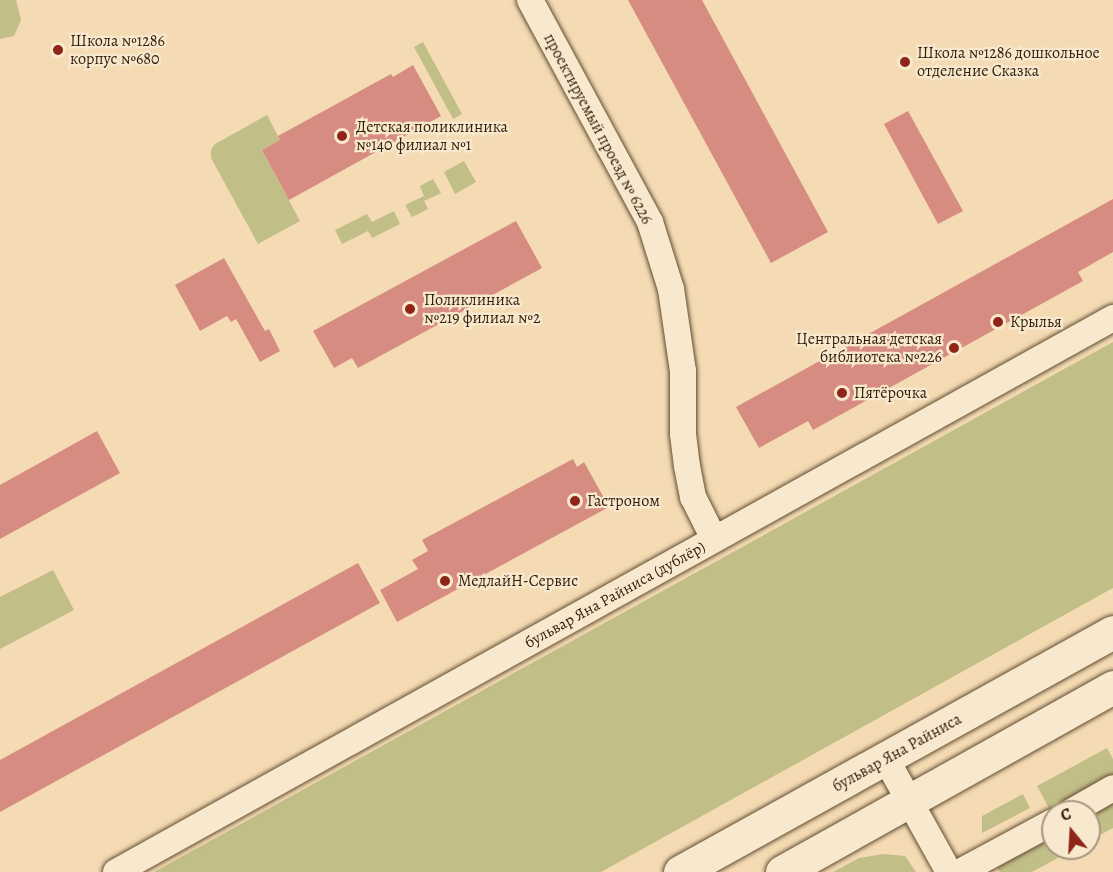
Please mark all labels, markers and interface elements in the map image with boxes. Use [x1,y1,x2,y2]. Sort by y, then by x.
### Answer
street label: проектируемый проезд № 6226 [539,30,657,228]
place label: Школа №1286 корпус №680 [70,31,165,69]
marker: Школа №1286 корпус №680 [51,43,65,57]
place label: Школа №1286 дошкольное отделение Сказка [917,43,1100,81]
marker: Школа №1286 дошкольное отделение Сказка [898,55,912,69]
place label: Детская поликлиника №140 филиал №1 [356,117,508,155]
marker: Детская поликлиника №140 филиал №1 [333,127,351,145]
place label: Поликлиника №219 филиал №2 [424,290,541,328]
marker: Поликлиника №219 филиал №2 [401,300,419,318]
place label: Крылья [1010,312,1062,332]
marker: Крылья [991,315,1005,329]
place label: Центральная детская библиотека №226 [796,329,942,367]
marker: Центральная детская библиотека №226 [947,341,961,355]
place label: Пятёрочка [854,383,927,403]
marker: Пятёрочка [835,386,849,400]
place label: Гастроном [587,491,660,511]
marker: Гастроном [568,494,582,508]
street label: бульвар Яна Райниса (дублёр) [521,537,709,653]
place label: МедлайН-Сервис [458,571,578,591]
marker: МедлайН-Сервис [436,572,454,590]
street label: бульвар Яна Райниса [829,710,965,796]
north arrow [1041,800,1101,860]
text: С [1058,803,1074,827]

